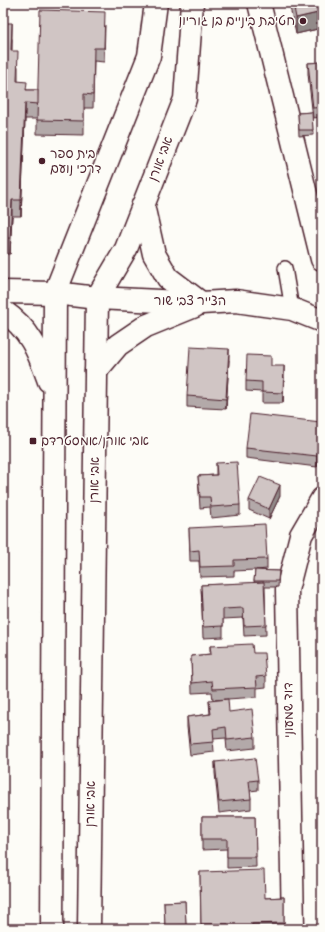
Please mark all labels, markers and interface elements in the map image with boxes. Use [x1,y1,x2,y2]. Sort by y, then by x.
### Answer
place label: חטיבת ביניים בן גוריון [178,12,295,31]
marker: חטיבת ביניים בן גוריון [298,16,308,26]
street label: אבי אורן [144,134,178,184]
place label: בית ספר דרכי נועם [50,145,101,179]
marker: בית ספר דרכי נועם [37,156,47,166]
street label: הצייר צבי שור [154,292,226,311]
place label: אבי אורן/אמסטרדם [41,432,149,451]
marker: אבי אורן/אמסטרדם [28,436,38,446]
street label: אבי אורן [85,456,105,503]
street label: דוד שמעוני [279,682,299,738]
street label: אבי אורן [81,780,101,827]

